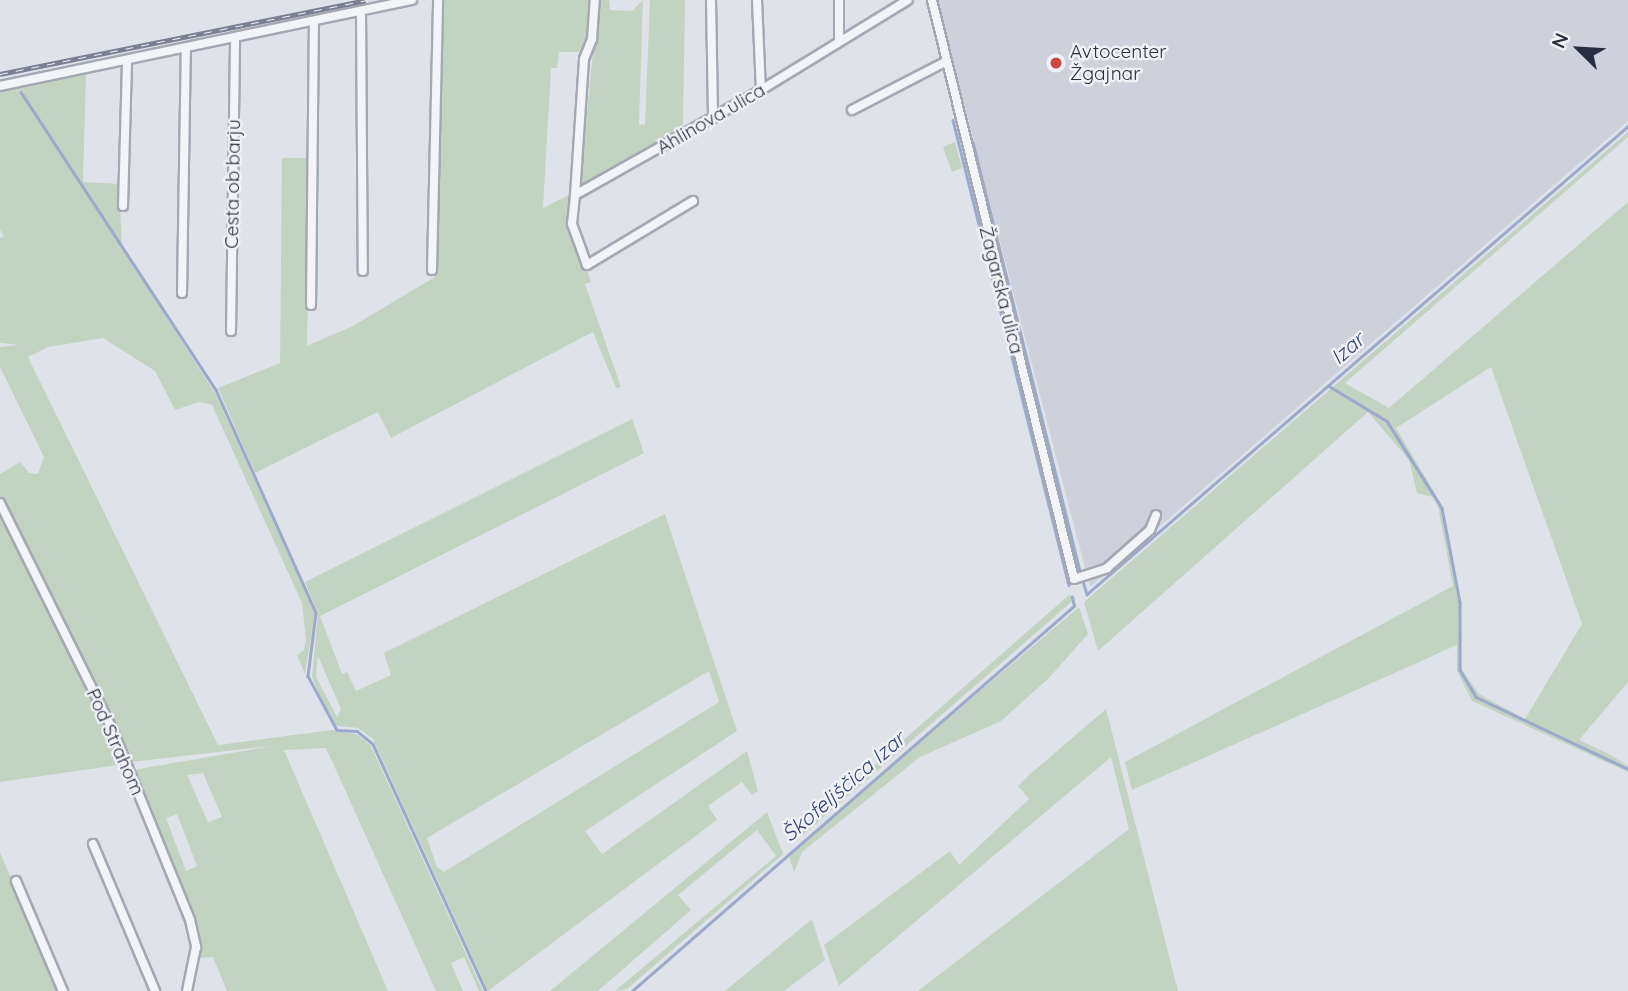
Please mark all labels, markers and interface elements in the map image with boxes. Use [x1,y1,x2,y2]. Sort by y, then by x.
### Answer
north arrow [1544,14,1614,84]
text: N [1546,29,1574,52]
place label: Avtocenter Žgajnar [1070,41,1167,85]
marker: Avtocenter Žgajnar [1048,55,1064,71]
street label: Ahlinova ulica [653,79,769,159]
street label: Cesta ob barju [220,119,246,249]
street label: Žagarska ulica [974,224,1028,356]
water label: Izar [1325,327,1369,369]
street label: Pod Strahom [81,685,149,799]
water label: Škofeljščica Izar [776,726,910,846]

